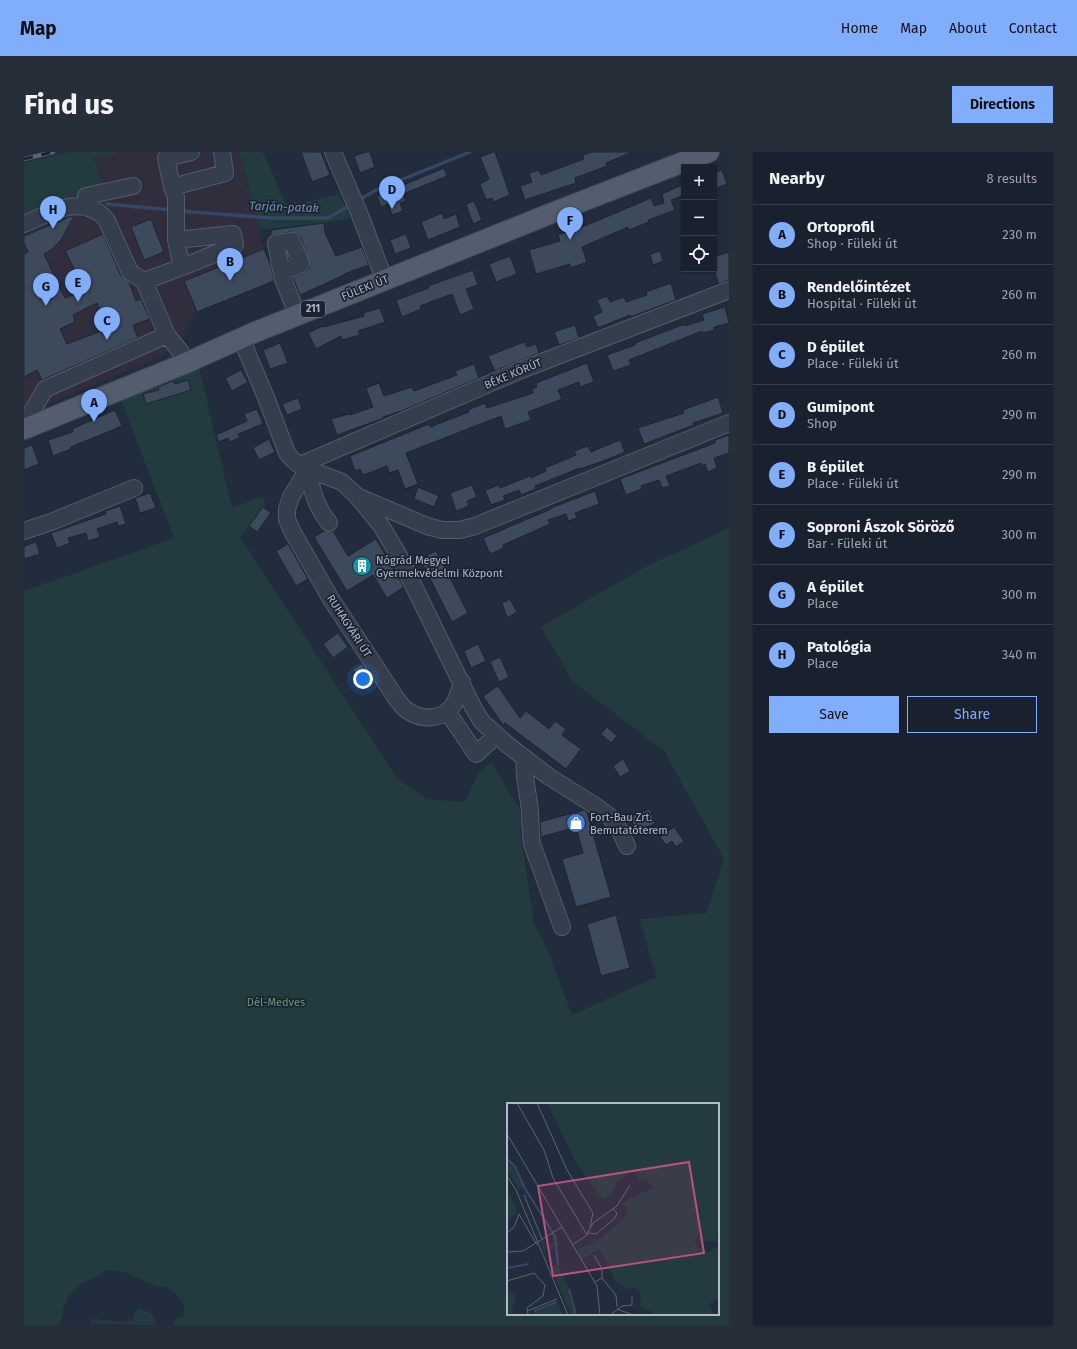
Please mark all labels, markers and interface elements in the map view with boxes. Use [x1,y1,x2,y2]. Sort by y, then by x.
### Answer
text: Map [20,17,57,40]
text: Home [841,20,878,37]
text: Map [900,20,927,37]
text: About [949,20,987,37]
text: Contact [1009,20,1057,37]
button: Directions [952,86,1053,123]
text: Find us [24,88,114,121]
map controls [681,164,717,272]
button: + [681,164,717,200]
text: Nearby [769,168,824,189]
text: 8 results [986,171,1037,186]
pin: D [379,176,405,209]
pin: H [40,196,66,229]
water label: Tarján-patak [249,199,320,215]
button: − [681,200,717,236]
pin: F [557,207,583,240]
text: Ortoprofil [807,218,874,236]
text: A [778,227,786,242]
text: 230 m [1002,227,1037,242]
button: locate [681,236,717,272]
text: Shop · Füleki út [807,236,897,251]
pin: B [217,248,243,281]
pin: E [65,269,91,302]
street label: FÜLEKI ÚT [339,272,391,303]
pin: G [33,273,59,306]
text: Rendelőintézet [807,278,911,296]
text: B [778,287,786,302]
text: 260 m [1002,287,1037,302]
text: Hospital · Füleki út [807,296,917,311]
road number: 211 [301,301,325,317]
pin: C [94,307,120,340]
text: D épület [807,338,865,356]
text: C [778,347,786,362]
text: 260 m [1002,347,1037,362]
street label: BÉKE KÖRÚT [482,355,544,392]
text: Place · Füleki út [807,356,899,371]
pin: A [81,389,107,422]
text: Gumipont [807,398,874,416]
text: D [778,407,786,422]
text: 290 m [1002,407,1037,422]
text: Shop [807,416,837,431]
text: B épület [807,458,864,476]
text: E [779,467,785,482]
text: 290 m [1002,467,1037,482]
text: Place · Füleki út [807,476,899,491]
text: Soproni Ászok Söröző [807,518,955,536]
text: F [779,527,785,542]
text: 300 m [1001,527,1037,542]
text: Bar · Füleki út [807,536,887,551]
place label: Nógrád Megyei Gyermekvédelmi Központ [376,554,503,580]
building icon: Nógrád Megyei Gyermekvédelmi Központ [351,555,373,577]
text: A épület [807,578,864,596]
text: G [778,587,786,602]
text: 300 m [1001,587,1037,602]
street label: RUHAGYÁRI ÚT [324,592,375,660]
text: Place [807,596,838,611]
text: Patológia [807,638,872,656]
text: H [778,647,786,662]
text: 340 m [1002,647,1037,662]
text: Place [807,656,838,671]
your location [353,669,373,689]
button: Save [769,696,899,733]
button: Share [907,696,1037,733]
place label: Fort-Bau Zrt. Bemutatóterem [590,811,668,837]
shop icon: Fort-Bau Zrt. Bemutatóterem [565,812,587,834]
park label: Dél-Medves [247,996,305,1009]
inset map [507,1103,719,1315]

